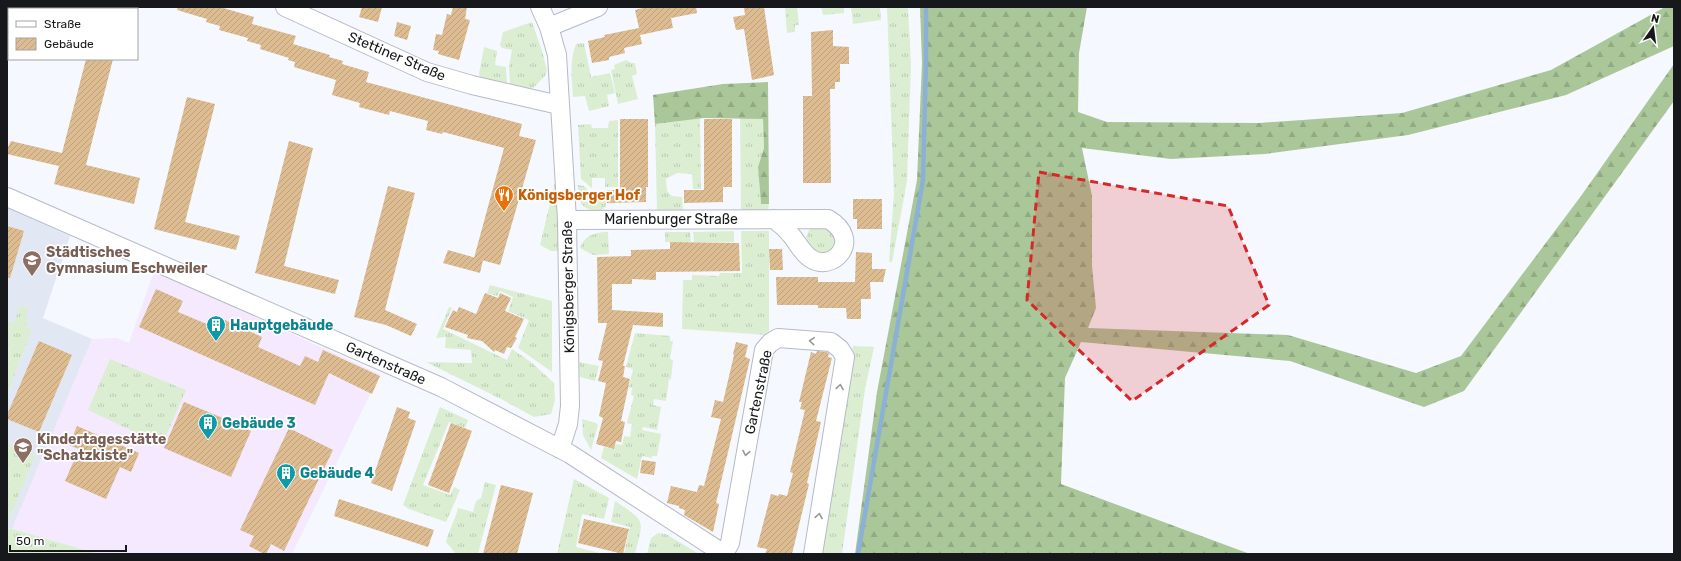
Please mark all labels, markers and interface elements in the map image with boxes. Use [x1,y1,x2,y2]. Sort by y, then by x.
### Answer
legend [8,8,138,60]
north arrow [1633,8,1673,48]
text: N [1650,12,1661,26]
text: Straße [44,17,81,31]
street label: Stettiner Straße [345,28,448,85]
text: Gebäude [44,37,94,51]
restaurant icon: Königsberger Hof [493,184,515,212]
place label: Königsberger Hof [518,187,641,204]
street label: Marienburger Straße [604,211,738,228]
street label: Königsberger Straße [559,220,578,353]
place label: Städtisches Gymnasium Eschweiler [46,244,208,277]
school or university icon: Städtisches Gymnasium Eschweiler [21,249,43,277]
building icon: Hauptgebäude [205,314,227,342]
place label: Hauptgebäude [230,317,333,334]
one-way arrow [809,336,815,345]
street label: Gartenstraße [343,338,429,389]
street label: Gartenstraße [741,348,776,436]
one-way arrow [835,384,844,390]
building icon: Gebäude 3 [197,412,219,440]
place label: Gebäude 3 [222,415,296,432]
place label: Kindertagesstätte "Schatzkiste" [37,431,166,464]
school or university icon: Kindertagesstätte "Schatzkiste" [12,436,34,464]
one-way arrow [742,450,751,457]
building icon: Gebäude 4 [275,462,297,490]
place label: Gebäude 4 [300,465,375,482]
one-way arrow [814,512,823,519]
scale bar [10,527,126,553]
text: 50 m [16,534,44,548]

